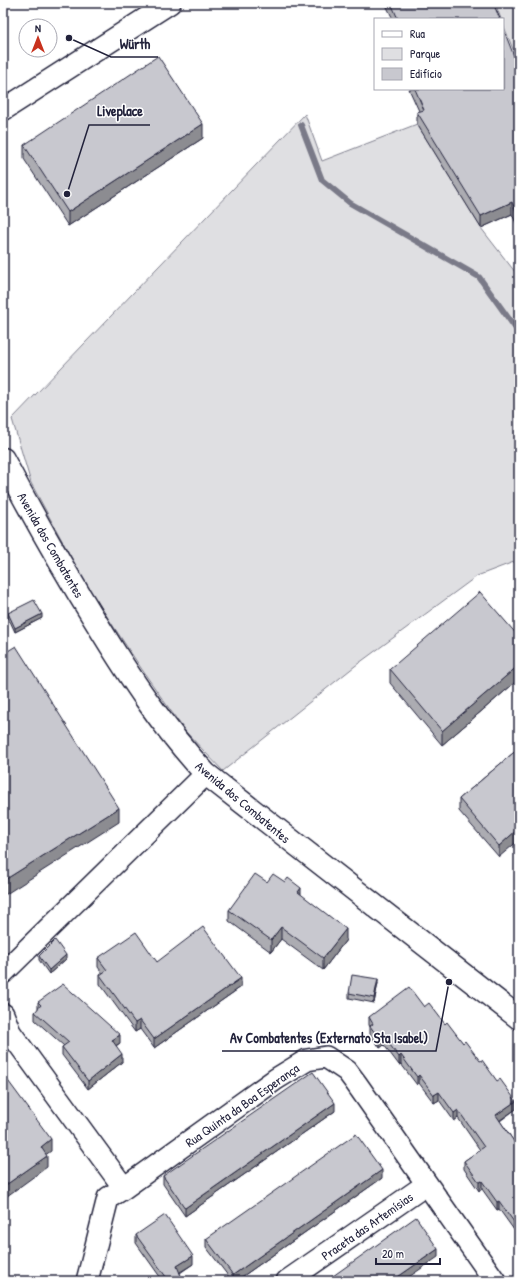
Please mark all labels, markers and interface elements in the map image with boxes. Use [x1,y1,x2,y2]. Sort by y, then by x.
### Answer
north arrow [18,18,58,58]
legend [374,18,504,90]
text: N [35,21,41,35]
text: Rua [410,25,425,42]
callout: Würth [111,31,158,57]
text: Würth [120,34,150,53]
text: Parque [410,45,440,62]
text: Edifício [410,65,442,82]
callout: Liveplace [89,99,150,125]
text: Liveplace [97,101,143,122]
street label: Avenida dos Combatentes [14,489,88,601]
street label: Avenida dos Combatentes [192,757,294,847]
callout: Av Combatentes (Externato Sta Isabel) [222,1025,436,1051]
text: Av Combatentes (Externato Sta Isabel) [230,1028,428,1047]
street label: Rua Quinta da Boa Esperança [182,1059,302,1151]
street label: Praceta das Artemísias [318,1188,416,1264]
scale bar [376,1240,440,1266]
text: 20 m [382,1245,404,1262]

